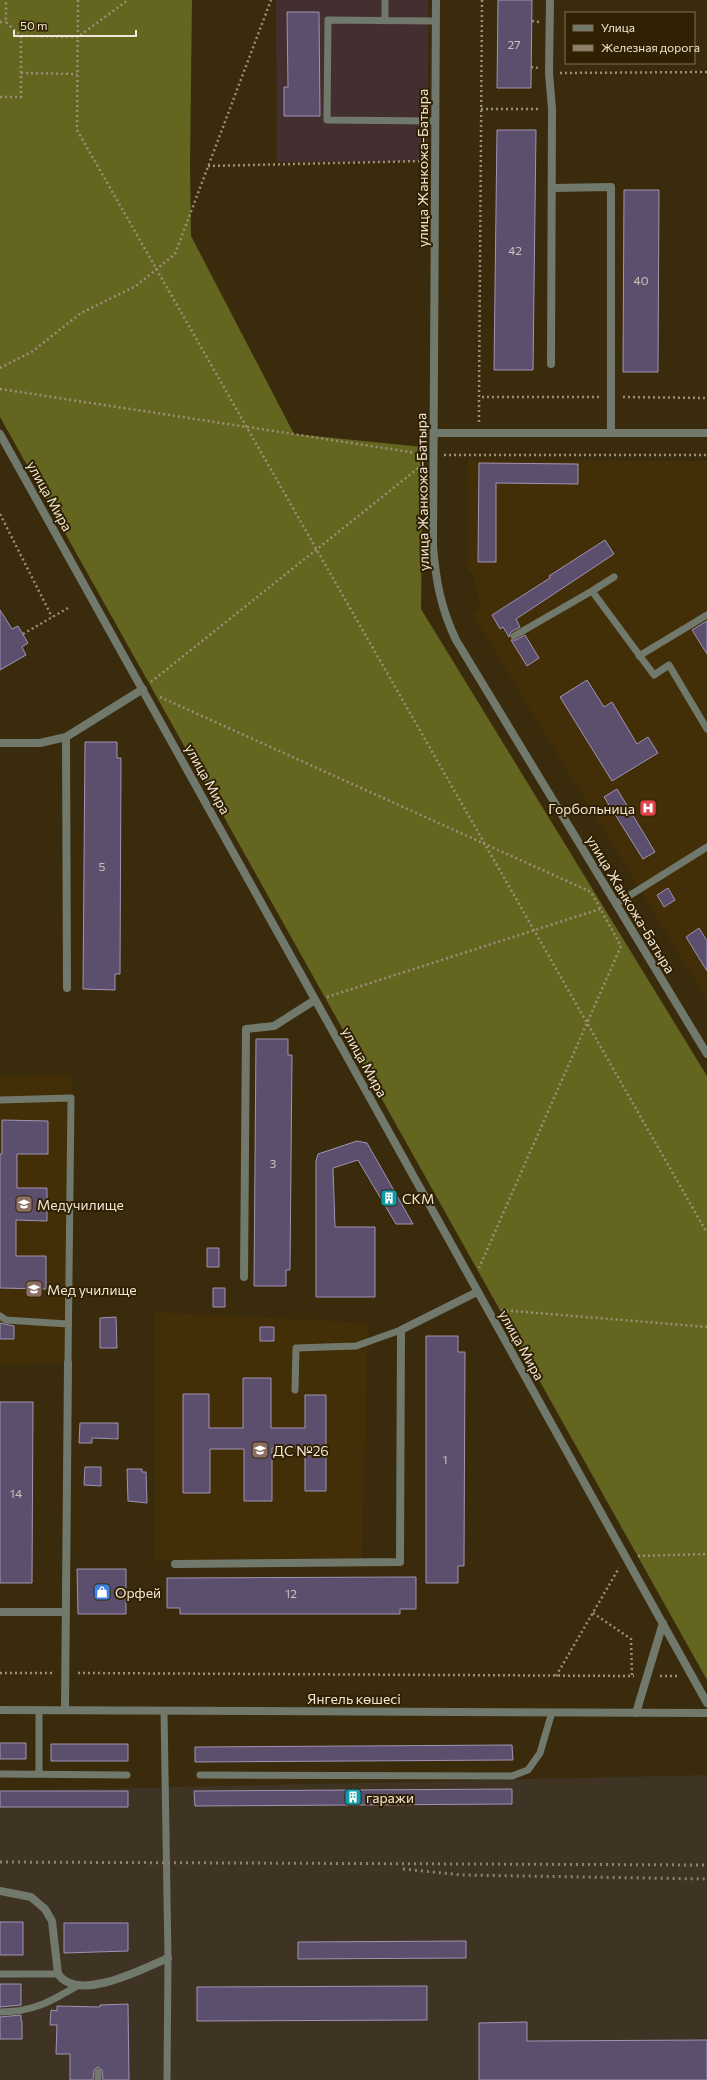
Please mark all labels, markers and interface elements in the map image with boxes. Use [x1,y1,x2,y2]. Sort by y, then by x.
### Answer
scale bar [14,12,136,38]
legend [565,12,695,64]
text: 50 m [20,18,48,32]
text: Улица [601,20,635,34]
house number: 27 [508,37,520,51]
text: Железная дорога [601,40,700,54]
street label: улица Жанкожа-Батыра [414,89,431,247]
house number: 42 [508,243,522,257]
house number: 40 [633,273,649,287]
street label: улица Жанкожа-Батыра [412,413,432,571]
street label: улица Мира [24,458,76,534]
street label: улица Мира [182,741,234,817]
hospital icon: Горбольница [638,798,658,818]
place label: Горбольница [548,800,635,817]
street label: улица Жанкожа-Батыра [583,832,679,976]
house number: 5 [99,859,106,873]
street label: улица Мира [339,1024,391,1100]
house number: 3 [270,1156,277,1170]
building icon: СКМ [379,1188,399,1208]
place label: СКМ [402,1190,434,1207]
school or university icon: Медучилище [14,1194,34,1214]
place label: Медучилище [37,1196,124,1213]
school or university icon: Мед училище [24,1279,44,1299]
place label: Мед училище [47,1281,137,1298]
street label: улица Мира [496,1307,548,1383]
school or university icon: ДС №26 [250,1440,270,1460]
place label: ДС №26 [273,1442,329,1459]
house number: 1 [442,1452,448,1466]
house number: 14 [10,1486,22,1500]
shop icon: Орфей [92,1582,112,1602]
place label: Орфей [115,1584,161,1601]
house number: 12 [285,1586,297,1600]
street label: Янгель көшесі [307,1690,401,1707]
building icon: гаражи [343,1787,363,1807]
place label: гаражи [366,1789,414,1806]

